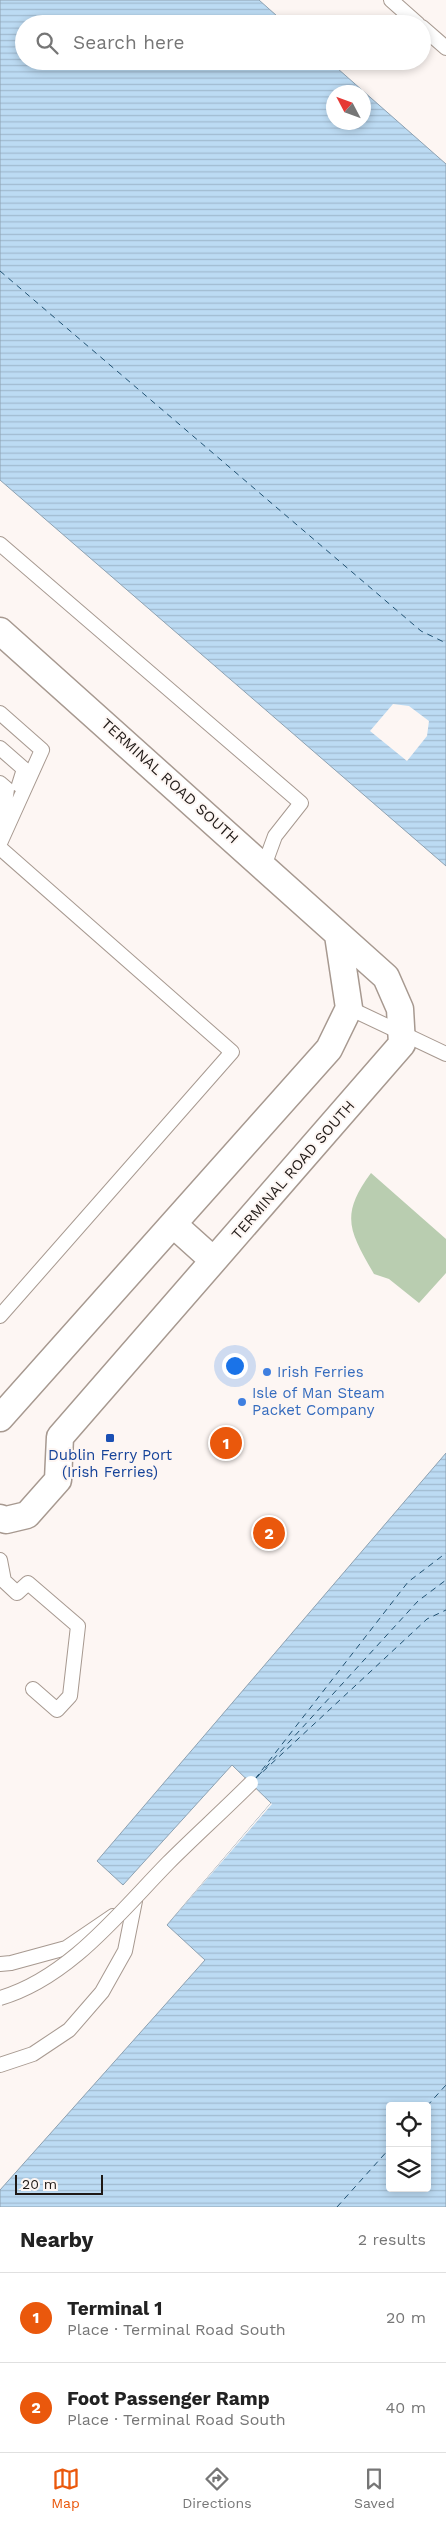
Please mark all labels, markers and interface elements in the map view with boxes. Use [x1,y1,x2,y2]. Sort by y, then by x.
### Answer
search box [15,15,431,70]
icon: search [33,29,61,57]
text: Search here [73,31,184,54]
north arrow [326,85,371,130]
street label: TERMINAL ROAD SOUTH [98,715,242,847]
street label: TERMINAL ROAD SOUTH [228,1097,358,1243]
your location [222,1353,248,1379]
place label: Irish Ferries [277,1363,364,1381]
marker: Irish Ferries [261,1366,273,1378]
place label: Isle of Man Steam Packet Company [252,1384,385,1419]
marker: Isle of Man Steam Packet Company [236,1396,248,1408]
pin: 1 [210,1424,242,1462]
marker: Dublin Ferry Port (Irish Ferries) [104,1432,116,1444]
place label: Dublin Ferry Port (Irish Ferries) [48,1446,173,1481]
pin: 2 [253,1514,285,1552]
map controls [386,2102,431,2192]
button: locate [386,2102,431,2147]
button: layers [386,2147,431,2192]
scale bar [15,2172,102,2195]
text: 20 m [22,2176,57,2192]
text: Nearby [20,2227,93,2252]
text: 2 results [358,2230,426,2249]
text: Terminal 1 [67,2297,162,2320]
text: 1 [33,2308,39,2327]
text: 20 m [386,2308,426,2327]
text: Place · Terminal Road South [67,2320,286,2339]
text: Foot Passenger Ramp [67,2387,270,2410]
text: 2 [31,2398,41,2417]
text: 40 m [386,2398,426,2417]
text: Place · Terminal Road South [67,2410,286,2429]
tab: Map [51,2465,80,2511]
tab: Directions [182,2465,252,2511]
tab: Saved [354,2465,395,2511]

